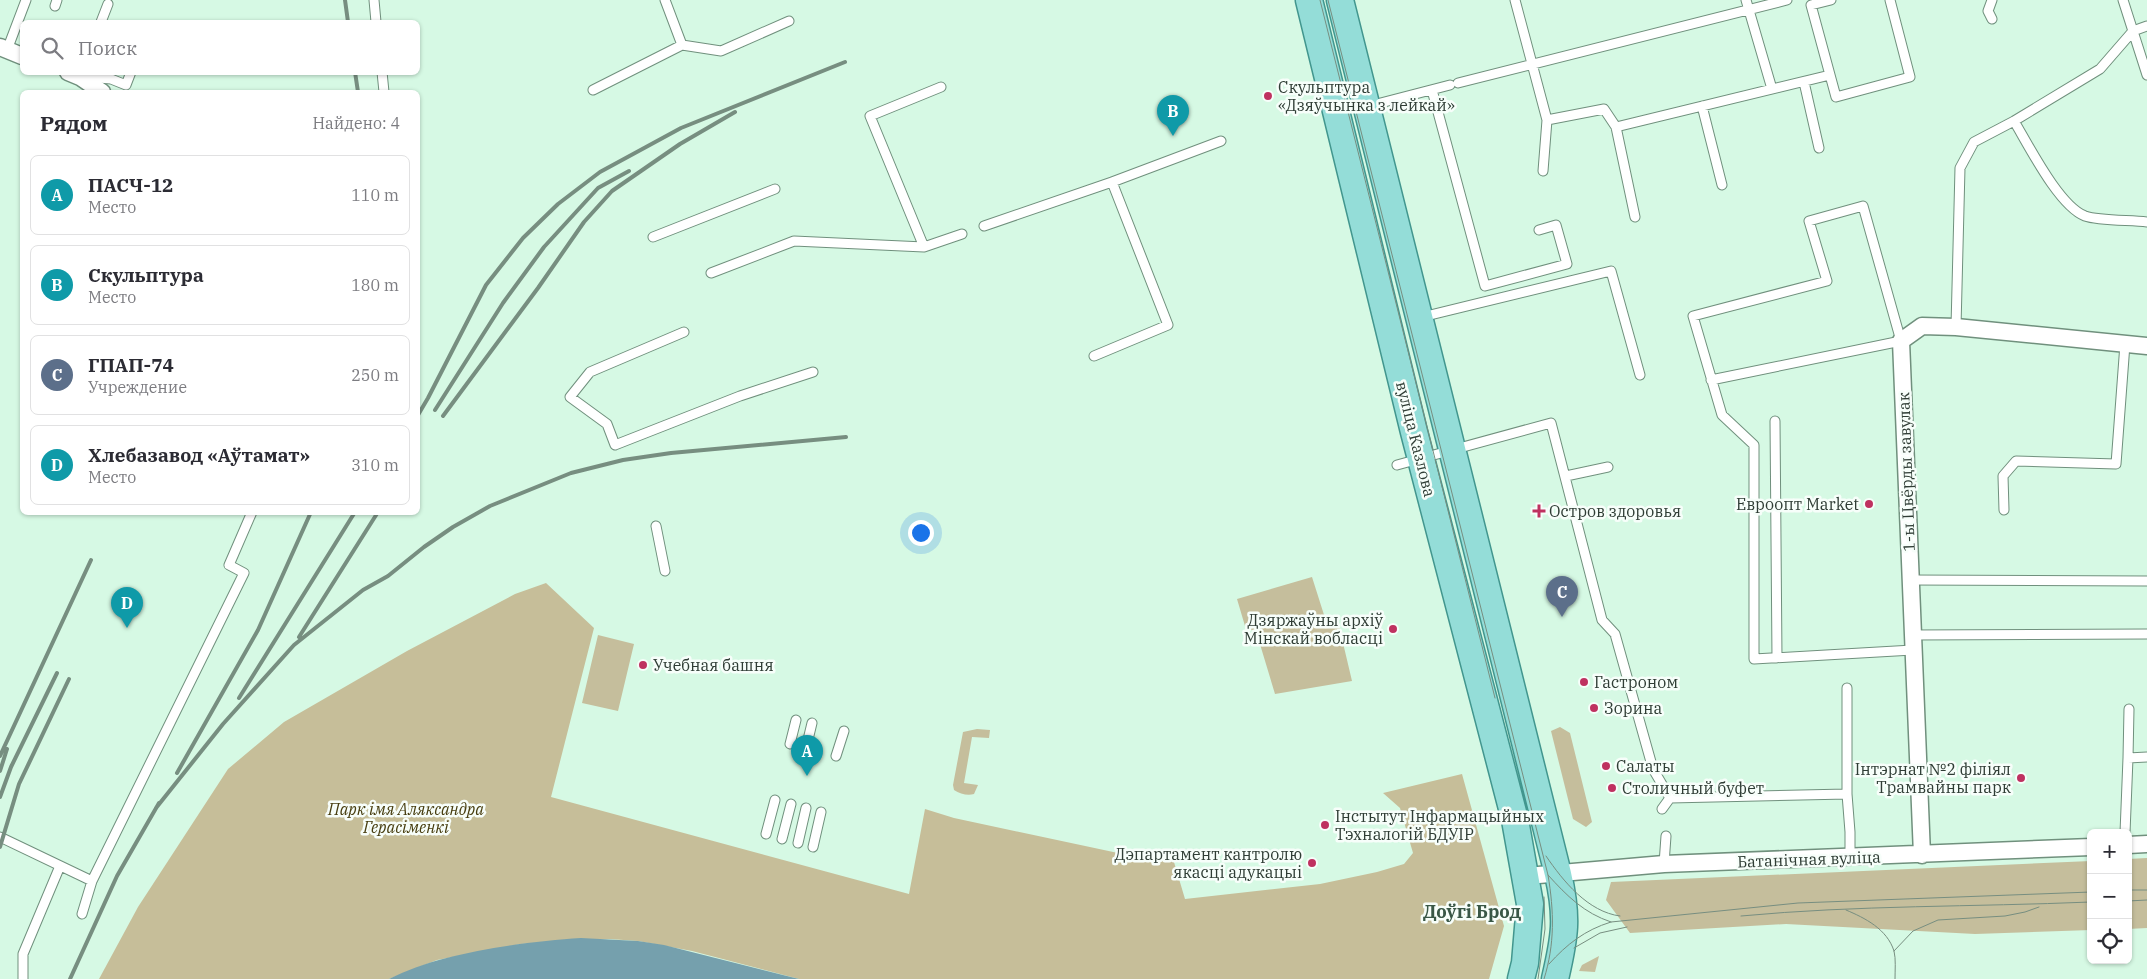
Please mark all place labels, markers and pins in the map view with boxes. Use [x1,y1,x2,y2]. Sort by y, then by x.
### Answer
place label: Скульптура «Дзяўчынка з лейкай» [1278,77,1455,115]
marker: Скульптура «Дзяўчынка з лейкай» [1262,90,1274,102]
pin: B [1157,95,1189,136]
place label: Евроопт Market [1736,494,1859,514]
marker: Евроопт Market [1863,498,1875,510]
place label: Остров здоровья [1549,501,1681,521]
marker: Остров здоровья [1533,505,1545,517]
pin: C [1546,576,1578,617]
pin: D [111,587,143,628]
place label: Дзяржаўны архіў Мінскай вобласці [1244,610,1383,648]
marker: Дзяржаўны архіў Мінскай вобласці [1387,623,1399,635]
place label: Учебная башня [653,655,774,675]
marker: Учебная башня [637,659,649,671]
place label: Гастроном [1594,672,1678,692]
marker: Гастроном [1578,676,1590,688]
place label: Зорина [1604,698,1663,718]
marker: Зорина [1588,702,1600,714]
pin: A [791,735,823,776]
place label: Салаты [1616,756,1675,776]
place label: Інтэрнат №2 філіял Трамвайны парк [1855,759,2012,797]
marker: Салаты [1600,760,1612,772]
marker: Інтэрнат №2 філіял Трамвайны парк [2015,772,2027,784]
place label: Столичный буфет [1622,778,1764,798]
marker: Столичный буфет [1606,782,1618,794]
place label: Інстытут Інфармацыйных Тэхналогій БДУІР [1335,806,1544,844]
marker: Інстытут Інфармацыйных Тэхналогій БДУІР [1319,819,1331,831]
place label: Дэпартамент кантролю якасці адукацыі [1114,844,1302,882]
marker: Дэпартамент кантролю якасці адукацыі [1306,857,1318,869]

